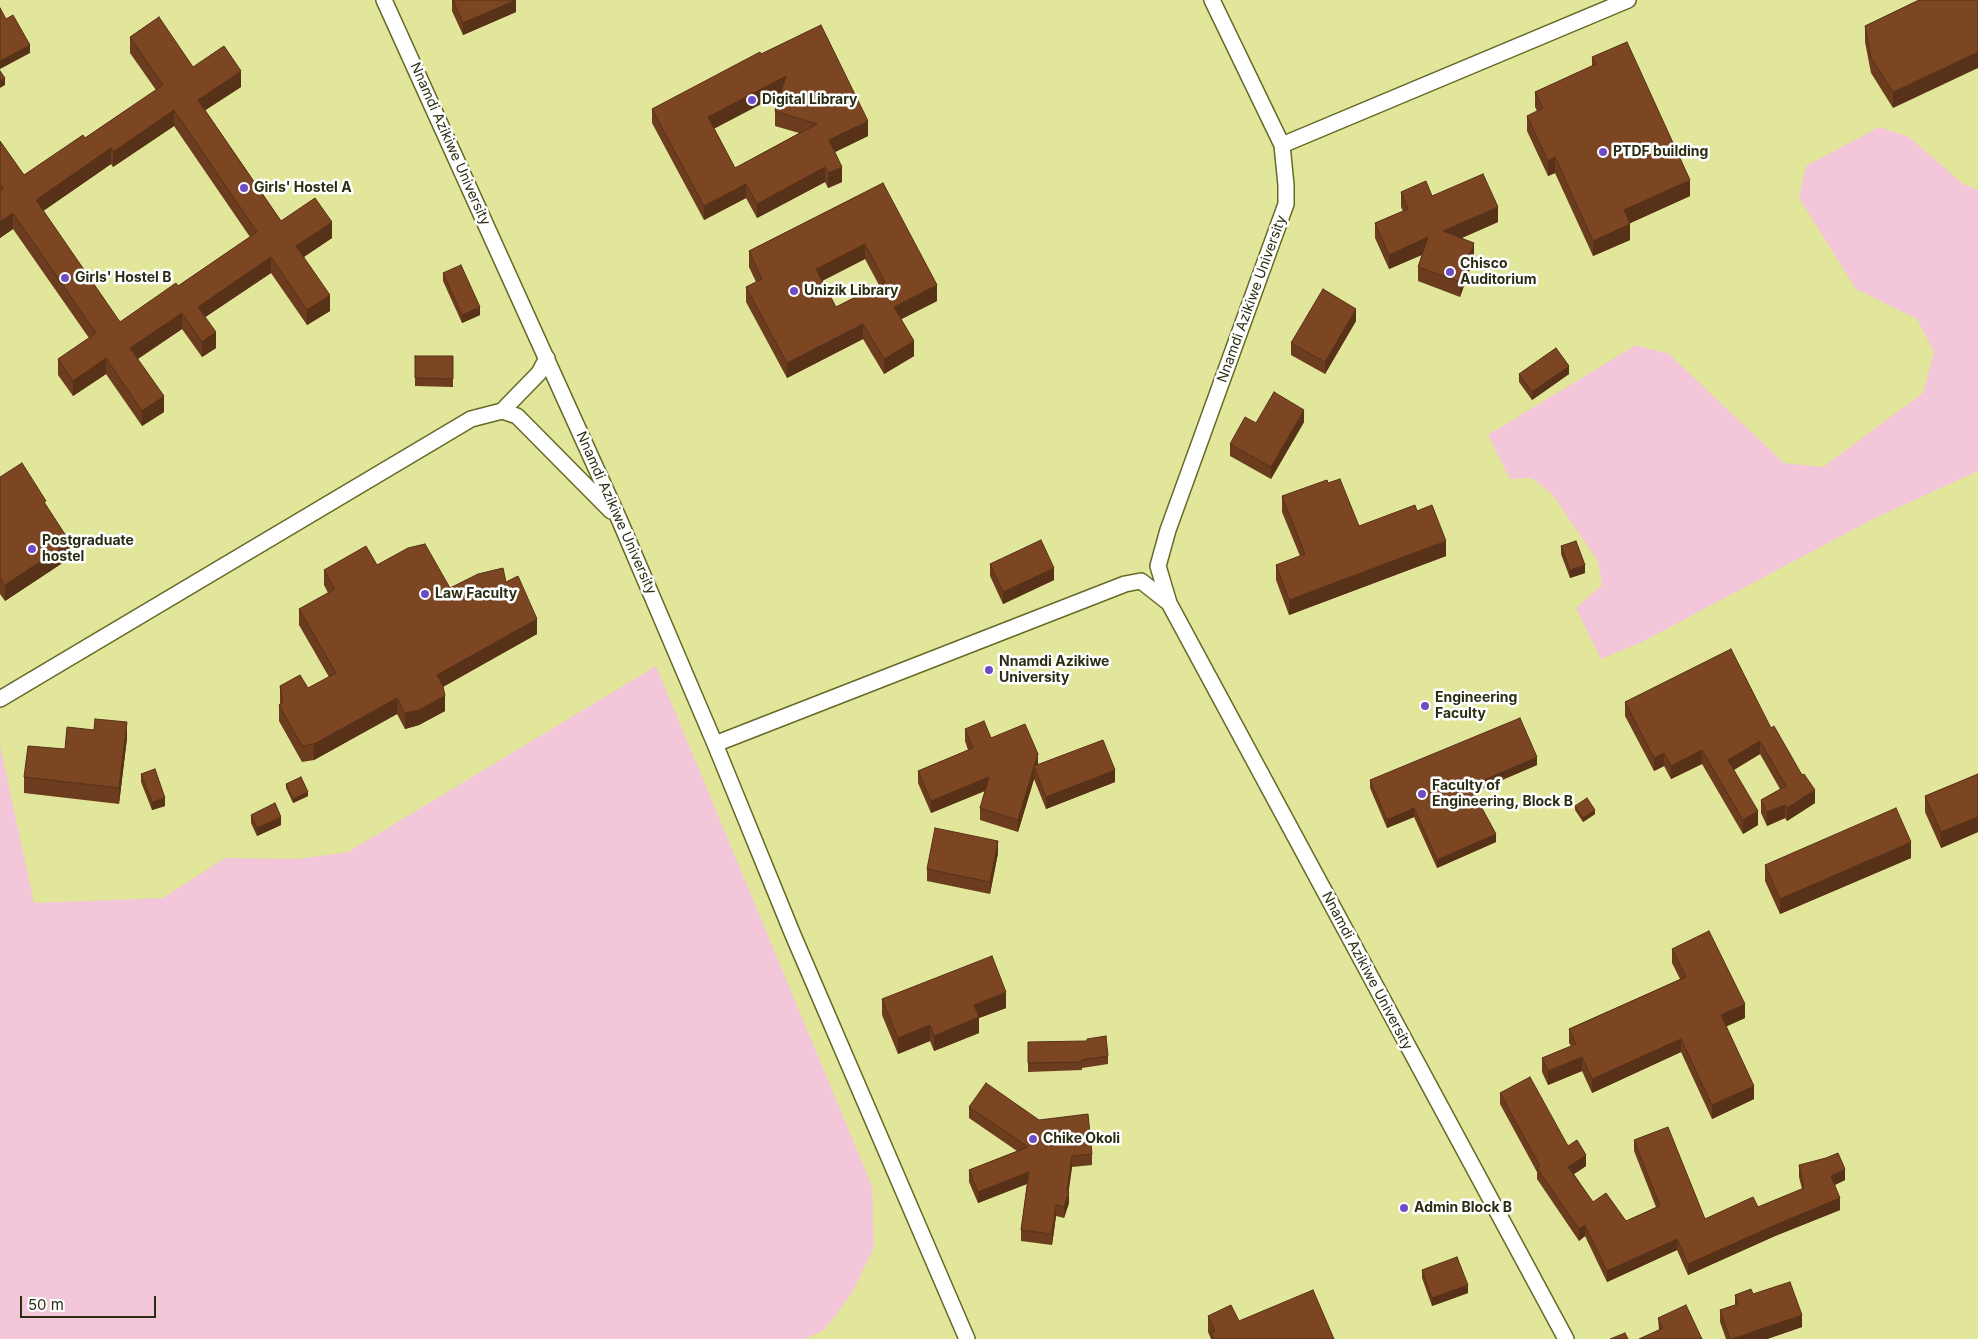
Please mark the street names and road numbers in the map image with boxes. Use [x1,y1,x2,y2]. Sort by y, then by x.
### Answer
street label: Nnamdi Azikiwe University [406,60,494,228]
street label: Nnamdi Azikiwe University [1214,213,1290,385]
street label: Nnamdi Azikiwe University [572,429,660,597]
street label: Nnamdi Azikiwe University [1318,889,1416,1053]

